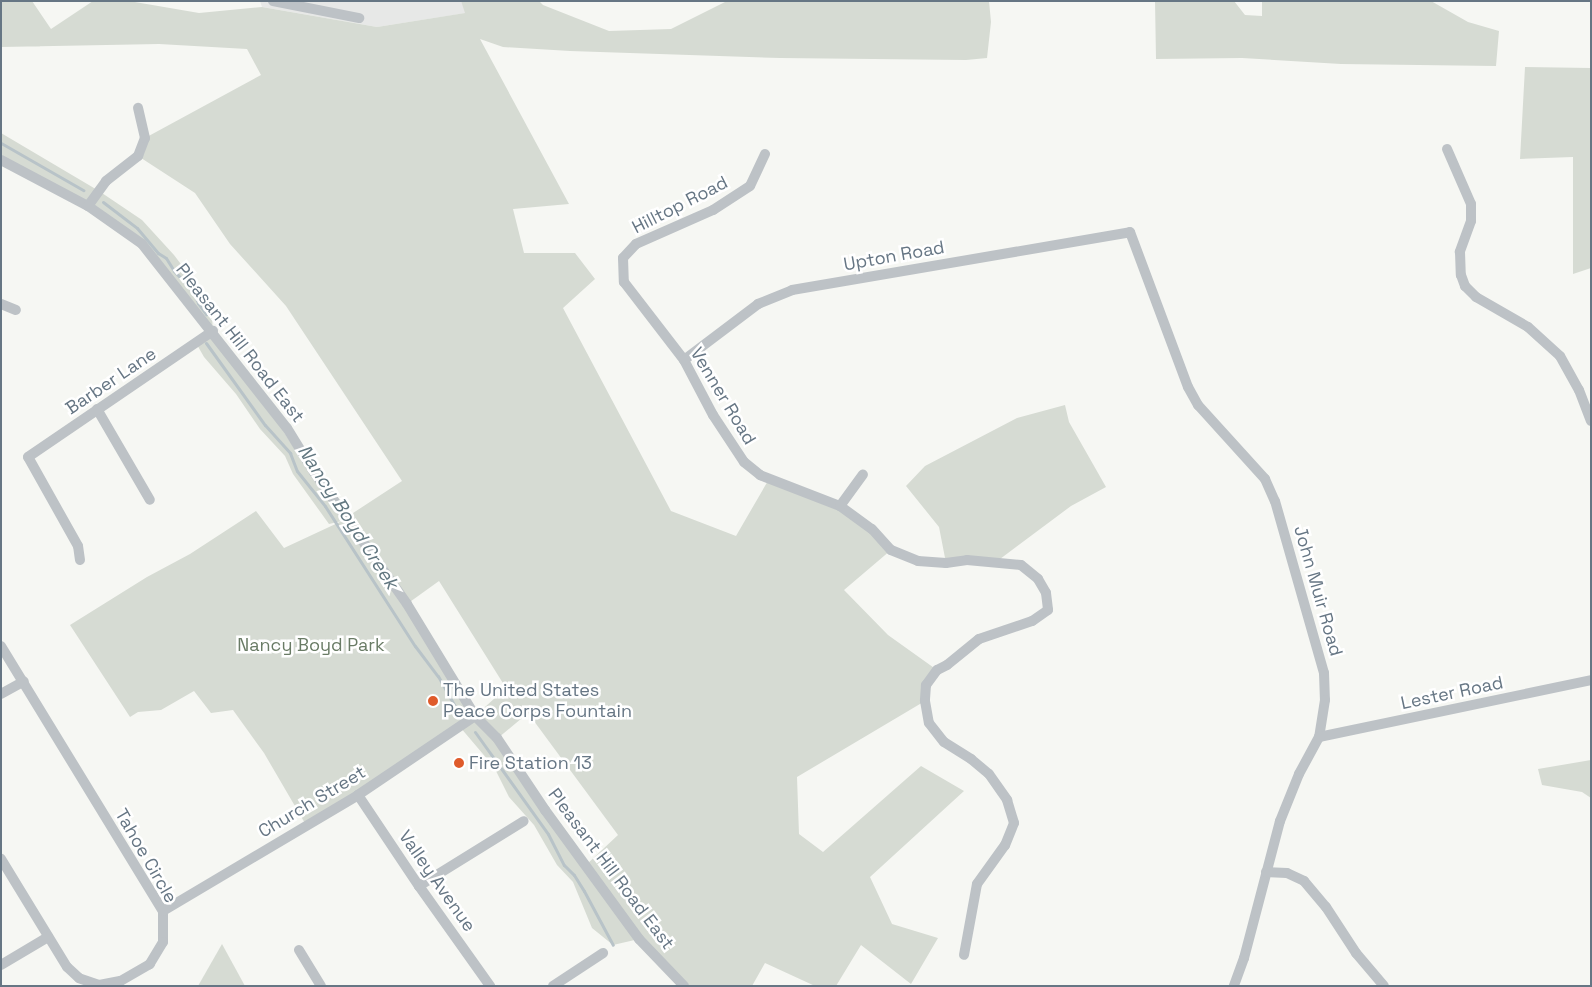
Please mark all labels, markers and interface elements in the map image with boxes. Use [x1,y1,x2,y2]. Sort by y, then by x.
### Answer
street label: Hilltop Road [629,172,731,238]
street label: Upton Road [842,236,946,276]
street label: Pleasant Hill Road East [171,259,309,427]
street label: Barber Lane [62,343,160,419]
street label: Venner Road [686,344,760,448]
water label: Nancy Boyd Creek [293,440,403,594]
street label: John Muir Road [1289,523,1347,659]
park label: Nancy Boyd Park [237,634,385,656]
street label: Lester Road [1399,672,1505,714]
place label: The United States Peace Corps Fountain [443,680,632,722]
marker: The United States Peace Corps Fountain [427,695,439,707]
place label: Fire Station 13 [469,752,592,774]
marker: Fire Station 13 [453,757,465,769]
street label: Church Street [254,761,370,843]
street label: Pleasant Hill Road East [543,784,679,954]
street label: Tahoe Circle [110,805,182,907]
street label: Valley Avenue [394,826,480,936]

